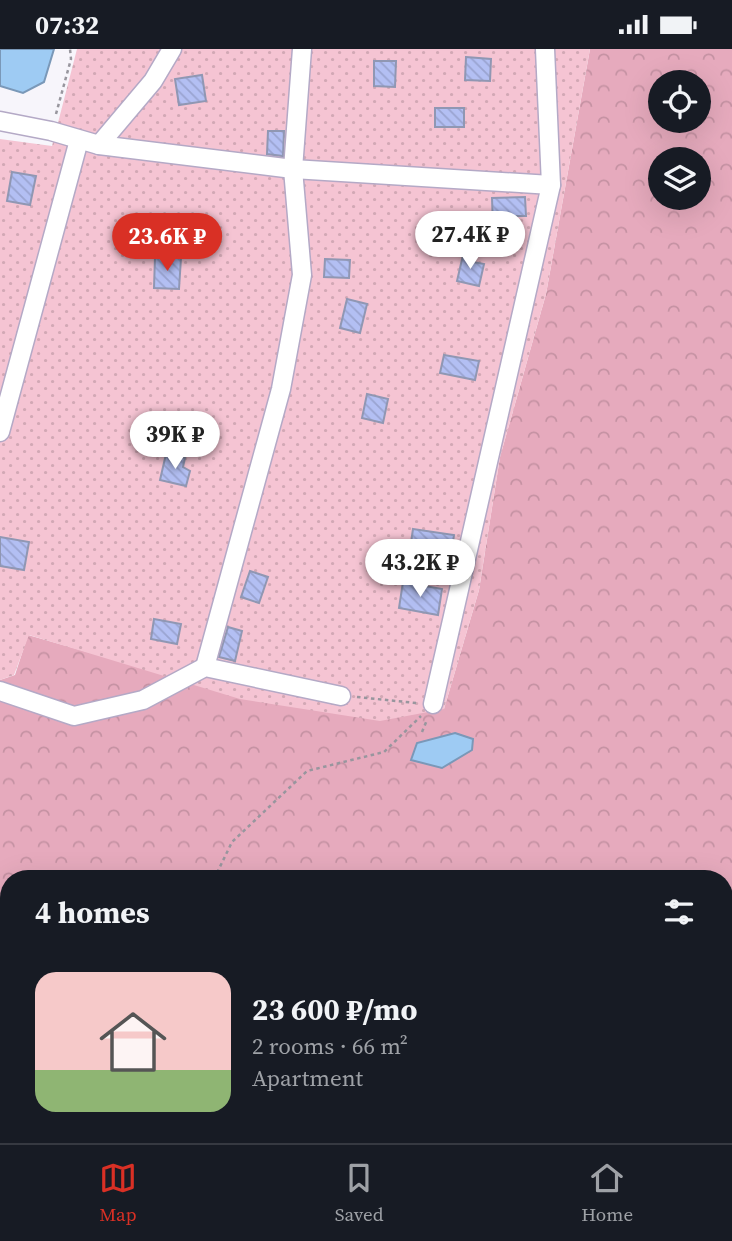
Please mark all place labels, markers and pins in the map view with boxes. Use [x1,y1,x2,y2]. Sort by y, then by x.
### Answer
pin: 27.4K ₽ [405,211,535,271]
pin: 23.6K ₽ [102,213,232,273]
pin: 39K ₽ [126,411,224,471]
pin: 43.2K ₽ [355,539,485,599]

